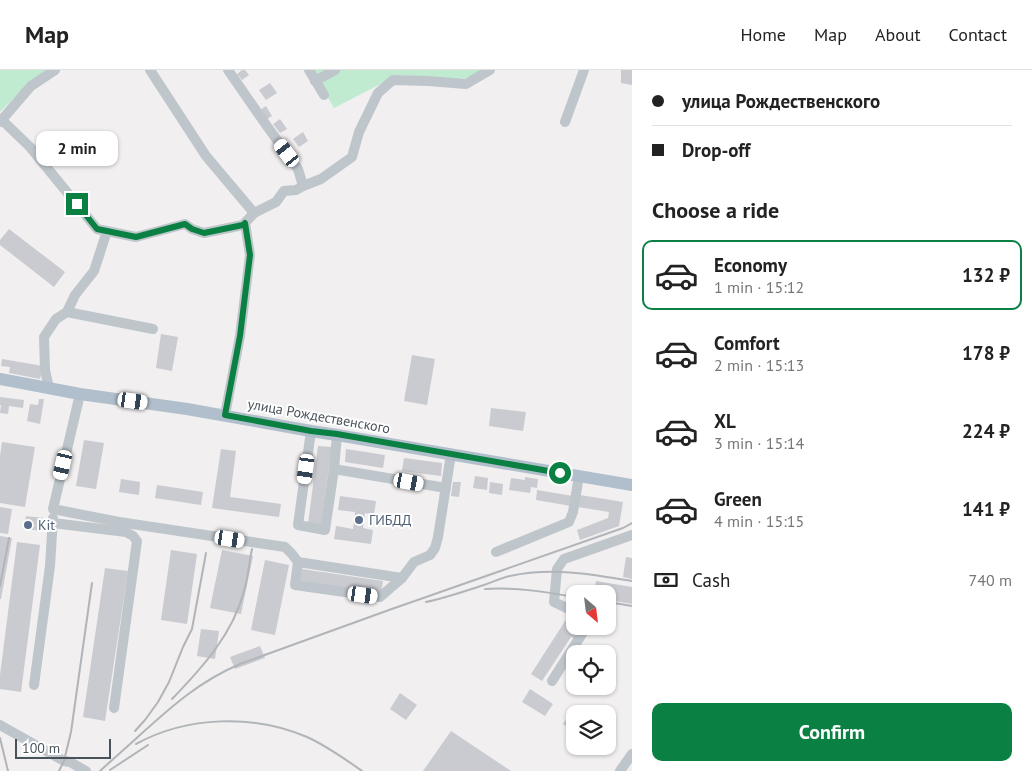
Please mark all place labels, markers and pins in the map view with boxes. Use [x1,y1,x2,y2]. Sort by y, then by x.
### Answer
place label: ГИБДД [369,511,412,529]
marker: ГИБДД [353,514,365,526]
place label: Kit [38,516,55,534]
marker: Kit [22,519,34,531]

